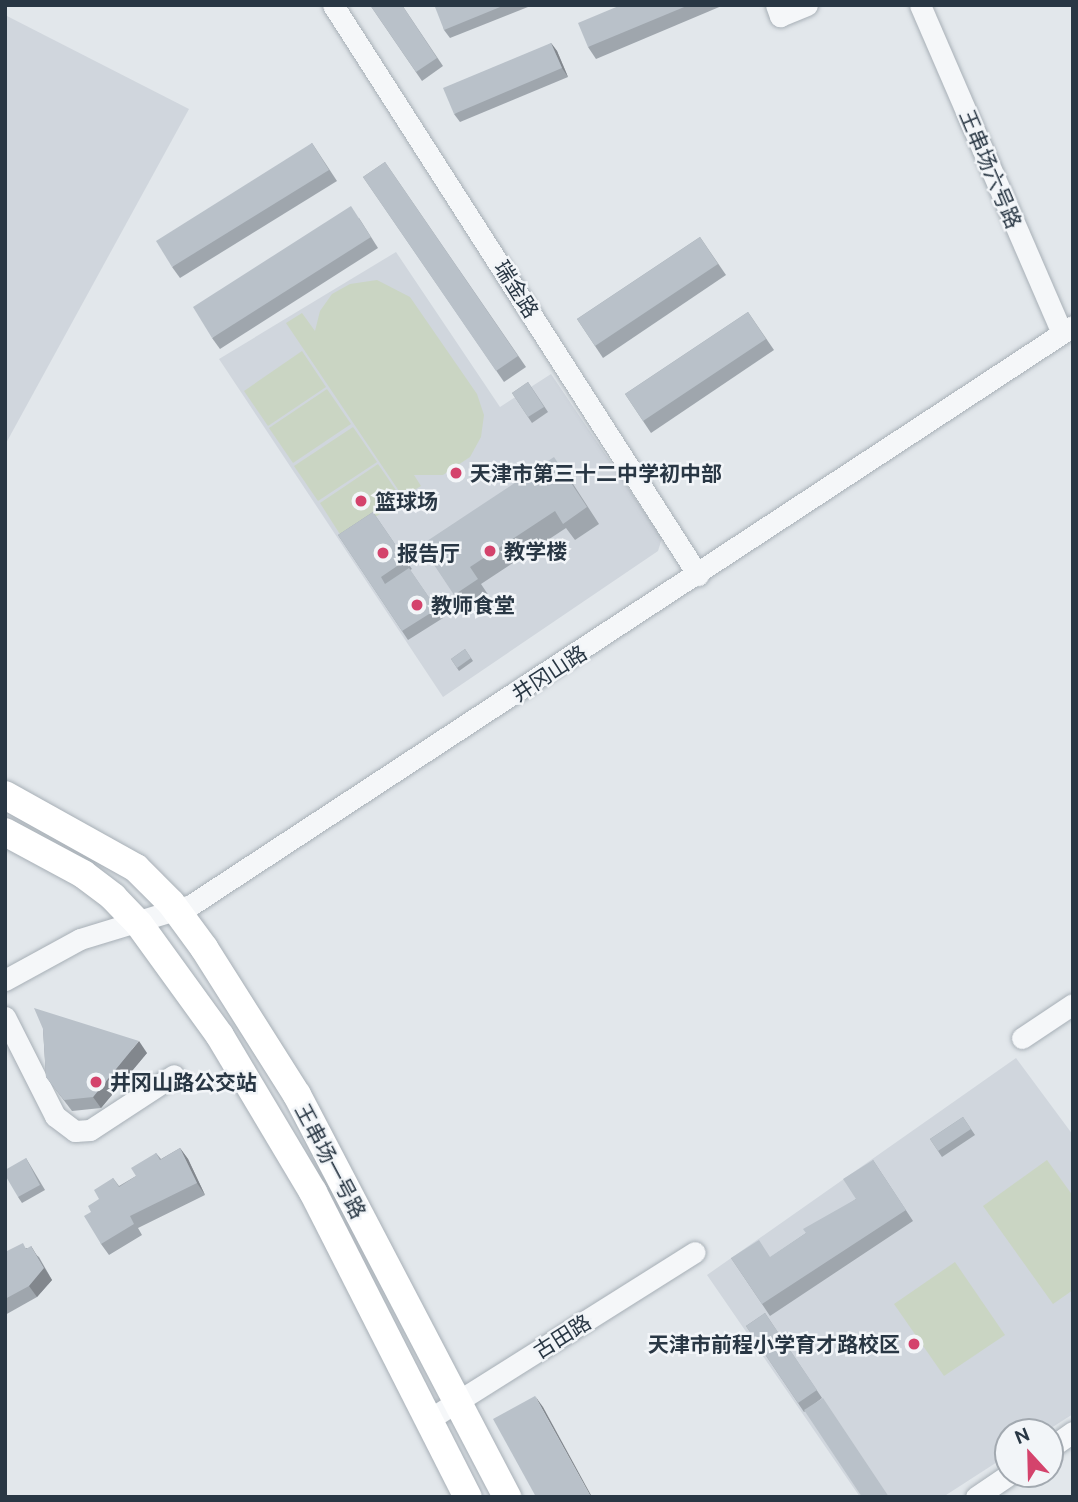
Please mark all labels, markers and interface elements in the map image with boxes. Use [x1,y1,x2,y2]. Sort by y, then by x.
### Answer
street label: 王串场六号路 [955,106,1027,232]
street label: 瑞金路 [490,256,544,322]
place label: 天津市第三十二中学初中部 [470,460,722,486]
marker: 天津市第三十二中学初中部 [448,465,464,481]
place label: 篮球场 [375,488,438,514]
marker: 篮球场 [353,493,369,509]
place label: 教学楼 [504,538,567,564]
place label: 报告厅 [397,540,460,566]
marker: 教学楼 [482,543,498,559]
marker: 报告厅 [375,545,391,561]
place label: 教师食堂 [431,592,515,618]
marker: 教师食堂 [409,597,425,613]
street label: 井冈山路 [507,640,591,706]
place label: 井冈山路公交站 [110,1069,257,1095]
marker: 井冈山路公交站 [88,1074,104,1090]
street label: 王串场一号路 [290,1099,372,1223]
street label: 古田路 [529,1309,595,1363]
place label: 天津市前程小学育才路校区 [648,1331,900,1357]
marker: 天津市前程小学育才路校区 [906,1336,922,1352]
north arrow [994,1418,1064,1488]
text: N [1011,1423,1033,1448]

